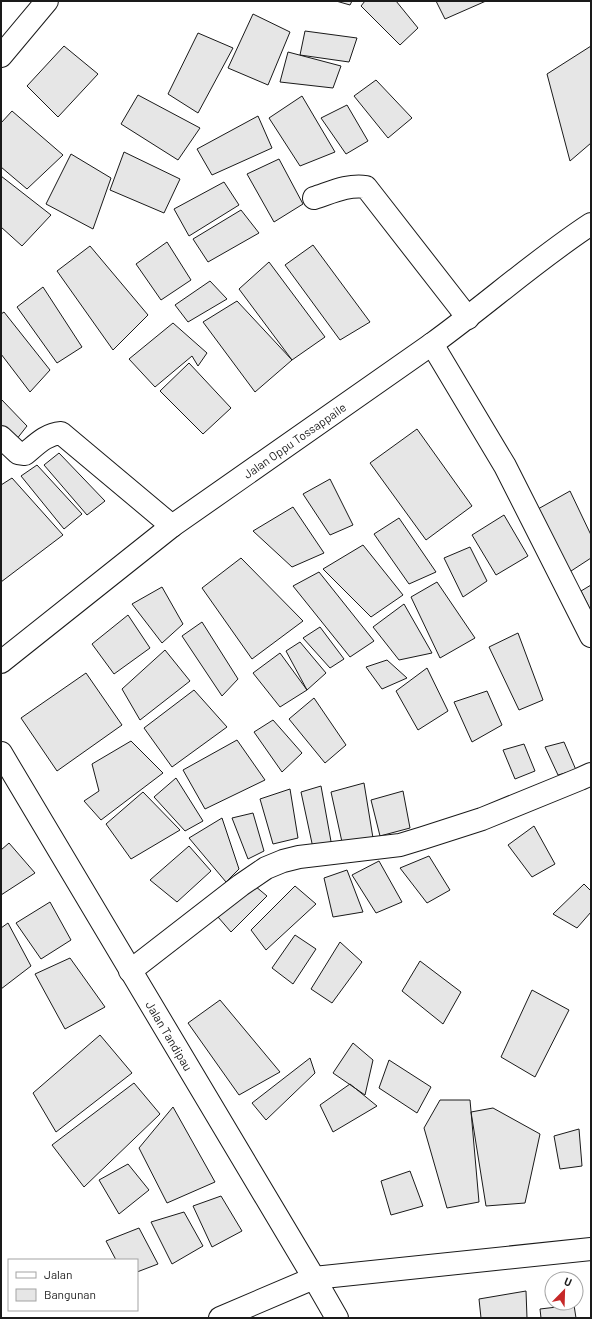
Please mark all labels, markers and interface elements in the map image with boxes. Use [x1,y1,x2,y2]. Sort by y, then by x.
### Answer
street label: Jalan Oppu Tossappaile [240,400,349,481]
street label: Jalan Tandipau [143,998,196,1073]
legend [8,1259,138,1311]
text: Jalan [44,1267,72,1281]
north arrow [544,1271,584,1311]
text: U [562,1274,574,1289]
text: Bangunan [44,1287,96,1301]

